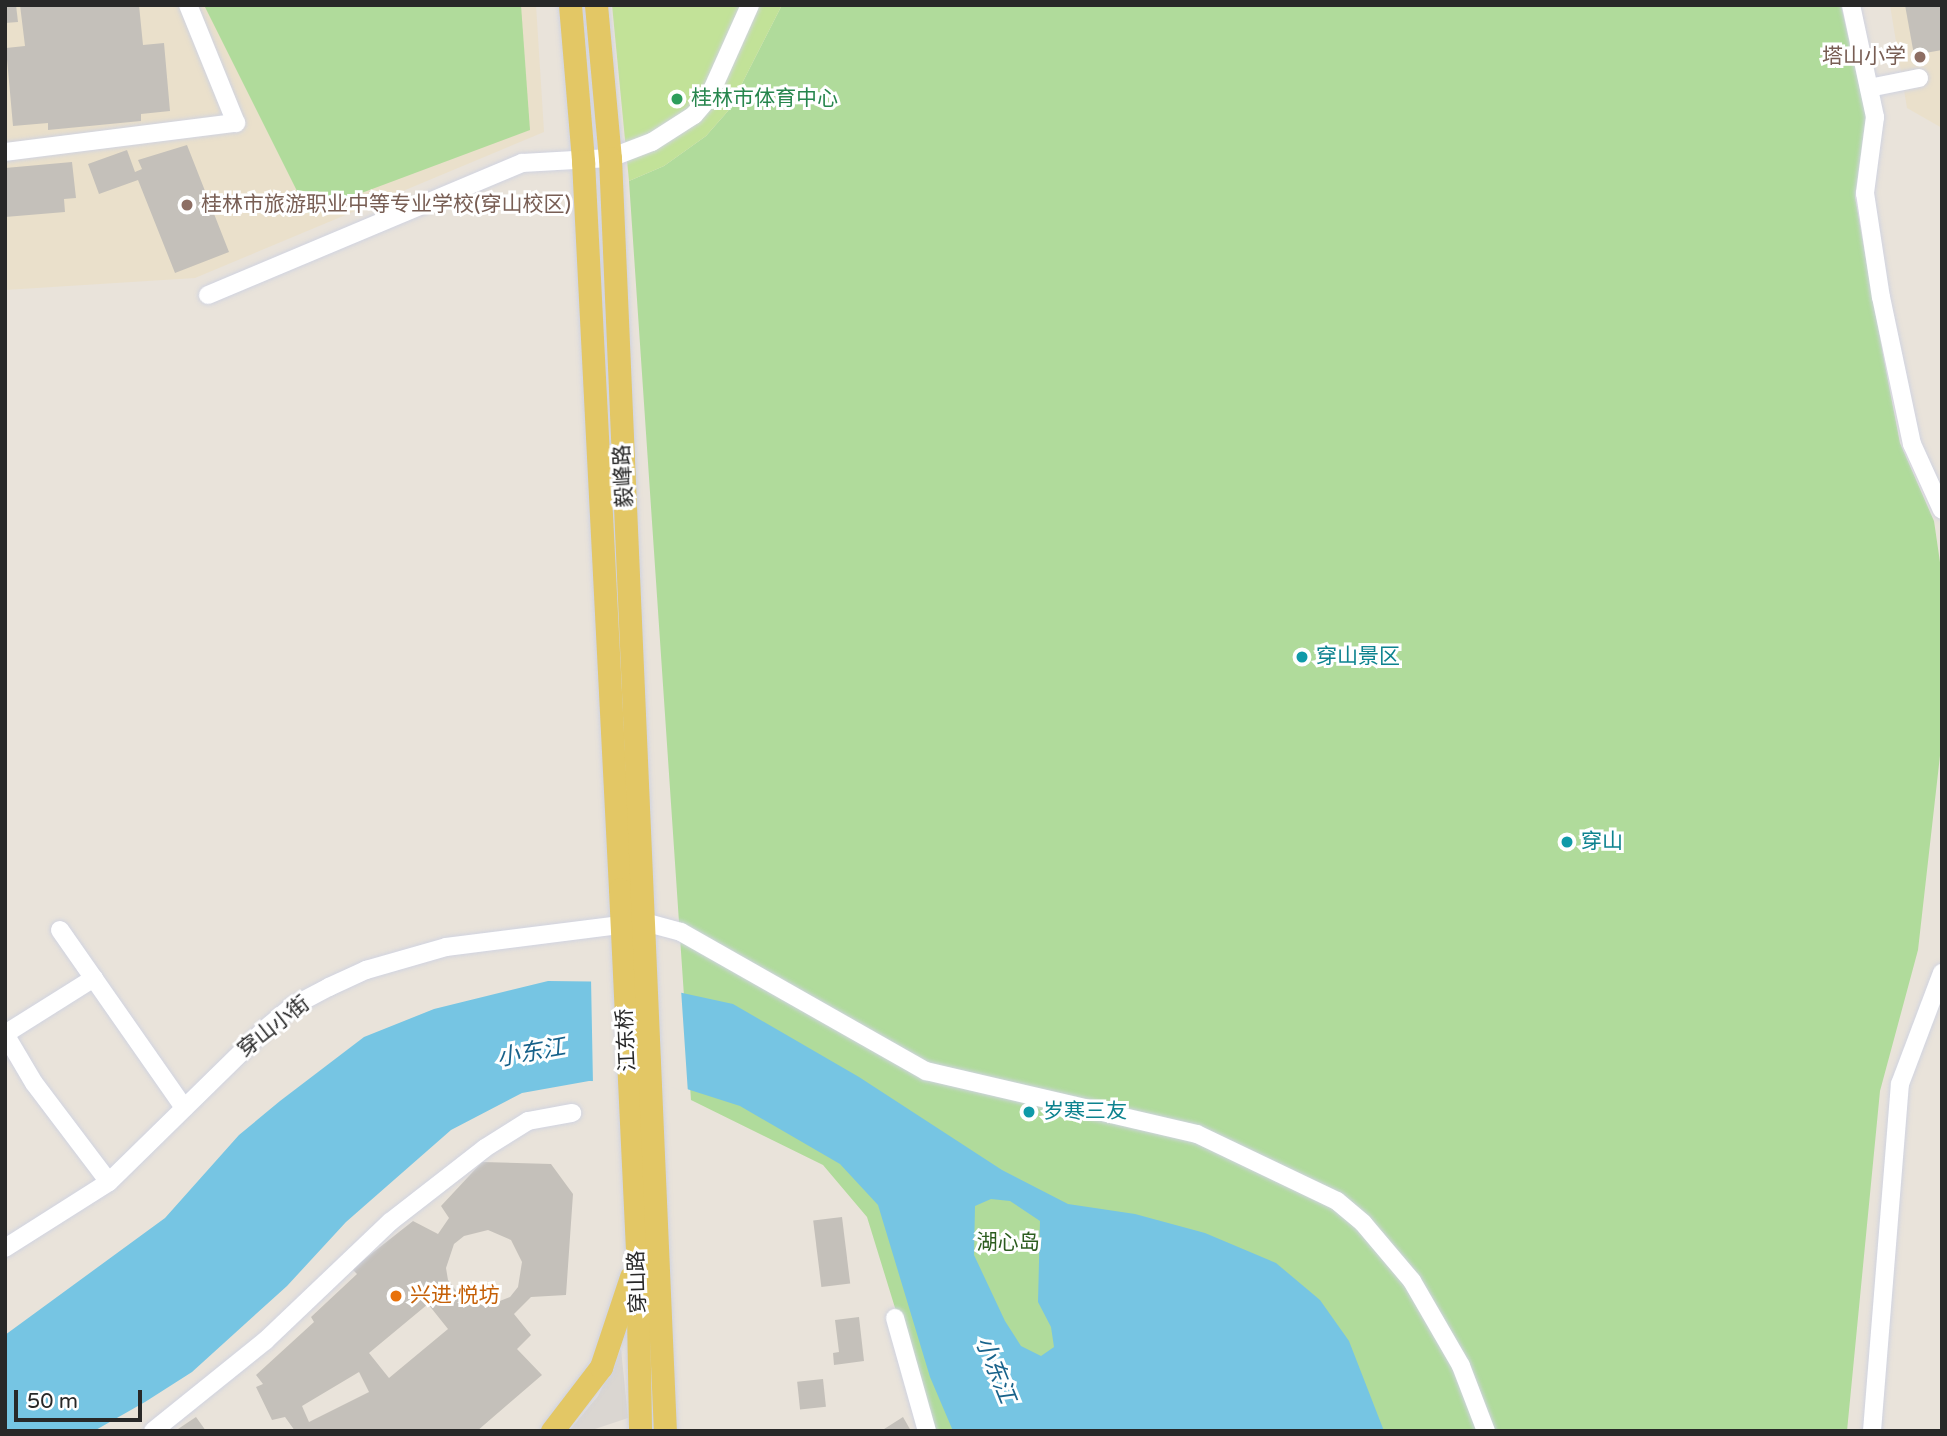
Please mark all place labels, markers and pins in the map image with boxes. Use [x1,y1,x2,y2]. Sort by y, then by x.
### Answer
place label: 塔山小学 [1822,44,1906,70]
marker: 塔山小学 [1912,49,1928,65]
place label: 桂林市体育中心 [691,86,838,112]
marker: 桂林市体育中心 [669,91,685,107]
place label: 桂林市旅游职业中等专业学校(穿山校区) [201,192,571,218]
marker: 桂林市旅游职业中等专业学校(穿山校区) [179,197,195,213]
place label: 穿山景区 [1316,644,1400,670]
marker: 穿山景区 [1294,649,1310,665]
place label: 穿山 [1581,829,1623,855]
marker: 穿山 [1559,834,1575,850]
place label: 岁寒三友 [1043,1099,1127,1125]
marker: 岁寒三友 [1021,1104,1037,1120]
place label: 兴进·悦坊 [410,1283,499,1309]
marker: 兴进·悦坊 [388,1288,404,1304]

